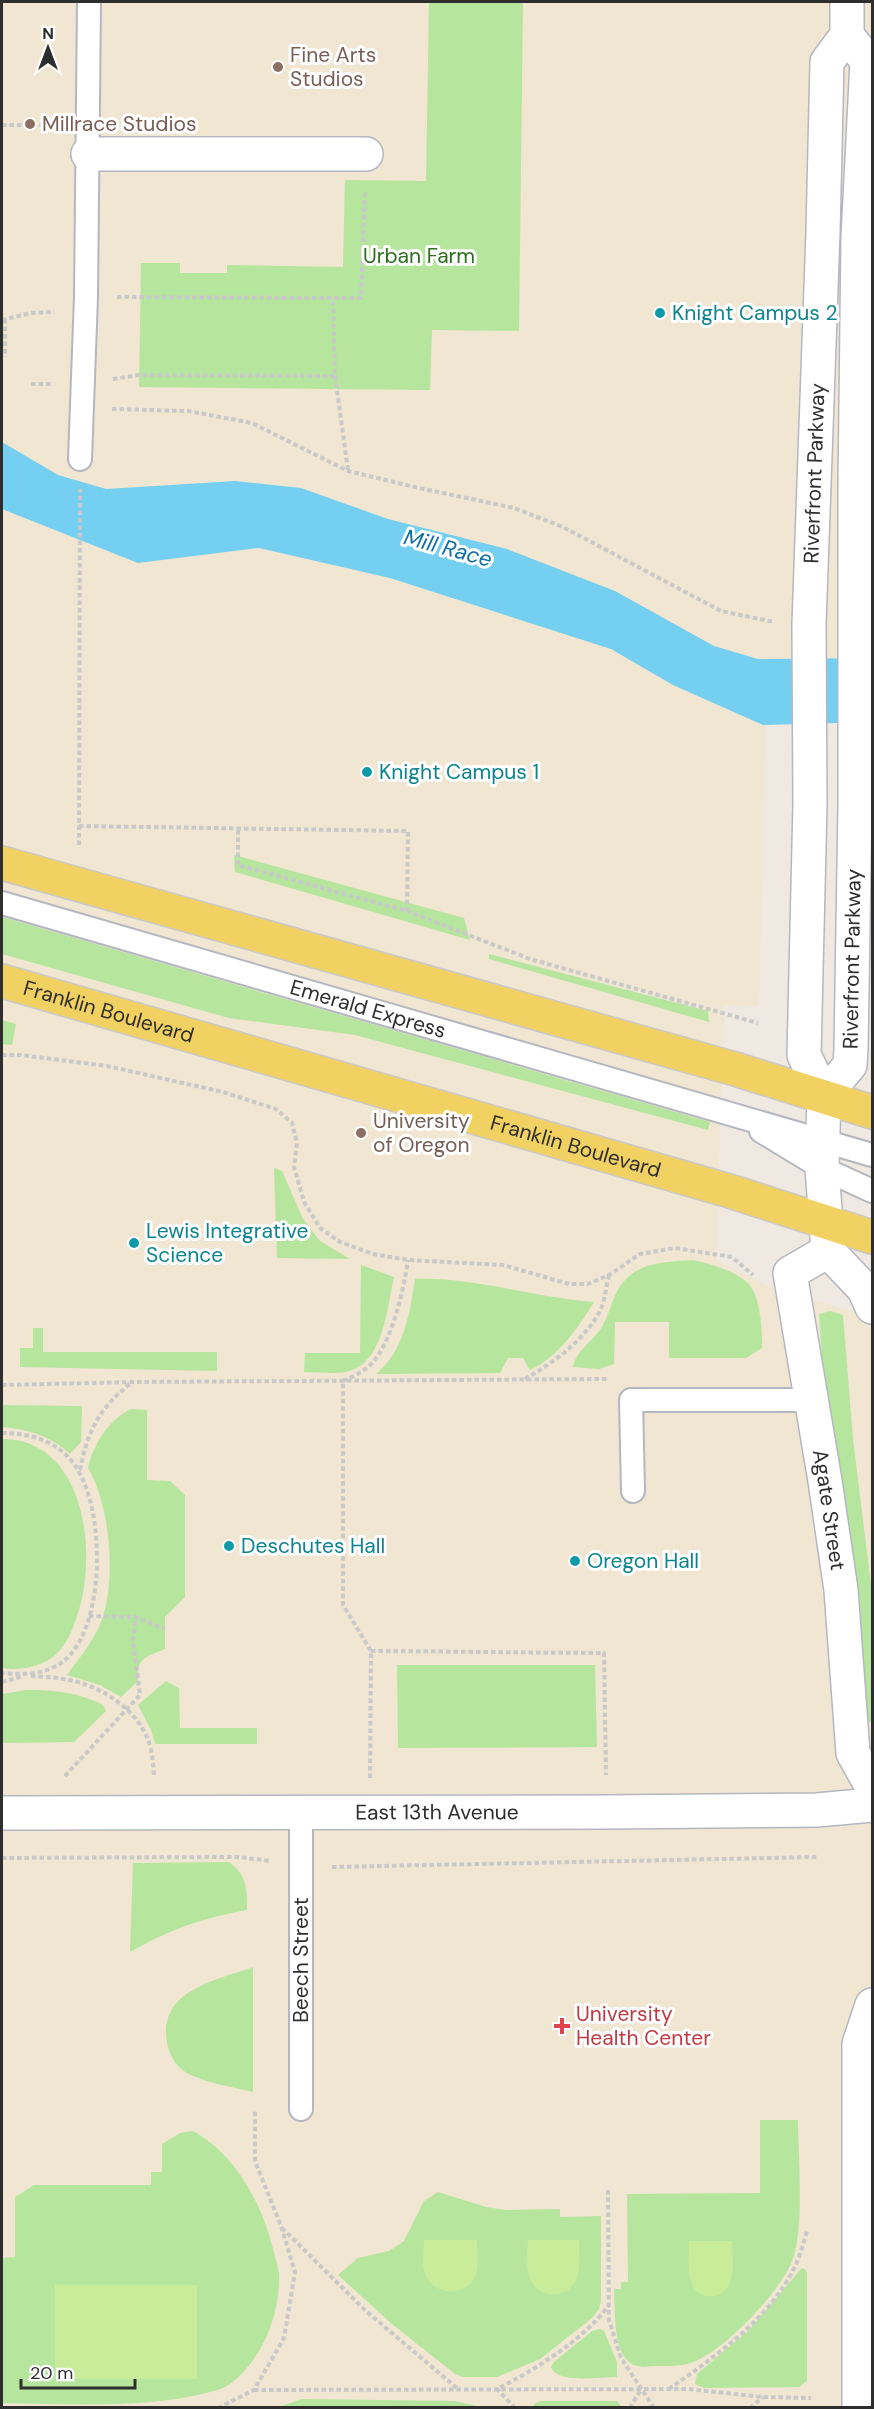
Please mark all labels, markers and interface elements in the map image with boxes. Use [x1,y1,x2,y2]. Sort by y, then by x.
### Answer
north arrow [18,18,78,78]
text: N [42,23,54,44]
place label: Fine Arts Studios [290,41,376,93]
marker: Fine Arts Studios [271,60,285,74]
place label: Millrace Studios [42,110,196,138]
marker: Millrace Studios [23,117,37,131]
park label: Urban Farm [363,242,475,270]
place label: Knight Campus 2 [672,299,838,327]
marker: Knight Campus 2 [653,306,667,320]
street label: Riverfront Parkway [797,382,832,564]
water label: Mill Race [401,522,495,574]
place label: Knight Campus 1 [379,758,539,786]
marker: Knight Campus 1 [360,765,374,779]
street label: Riverfront Parkway [836,868,868,1049]
street label: Emerald Express [287,973,449,1045]
street label: Franklin Boulevard [20,974,197,1050]
place label: University of Oregon [373,1107,470,1159]
street label: Franklin Boulevard [487,1109,664,1184]
marker: University of Oregon [354,1126,368,1140]
place label: Lewis Integrative Science [146,1217,309,1269]
marker: Lewis Integrative Science [127,1236,141,1250]
street label: Agate Street [806,1447,852,1572]
place label: Deschutes Hall [241,1532,385,1560]
marker: Deschutes Hall [222,1539,236,1553]
place label: Oregon Hall [587,1547,699,1575]
marker: Oregon Hall [568,1554,582,1568]
street label: East 13th Avenue [355,1798,519,1826]
street label: Beech Street [287,1897,315,2023]
place label: University Health Center [576,2000,711,2052]
marker: University Health Center [553,2017,571,2035]
scale bar [21,2352,135,2390]
text: 20 m [30,2361,73,2385]

